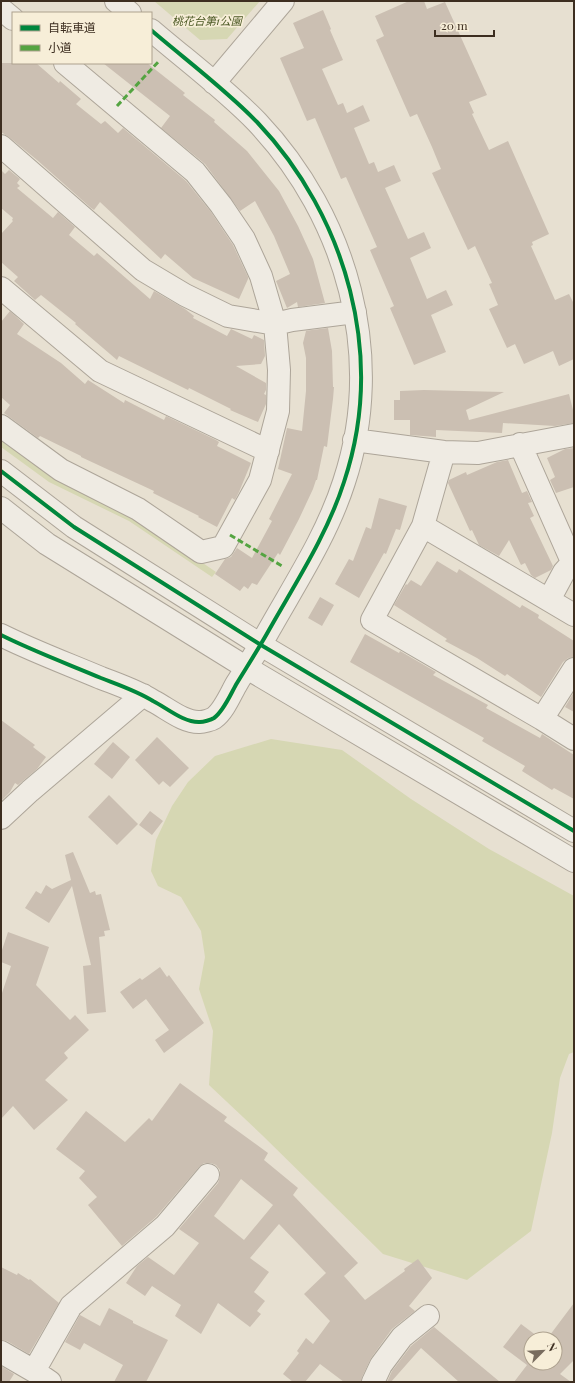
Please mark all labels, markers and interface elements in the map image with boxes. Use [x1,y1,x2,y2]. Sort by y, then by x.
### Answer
legend [12,12,152,64]
scale bar [435,12,494,38]
park label: 桃花台第1公園 [172,13,244,28]
text: 20 m [441,17,468,33]
text: 自転車道 [48,19,96,35]
text: 小道 [48,39,72,55]
north arrow [523,1331,563,1371]
text: N [544,1340,561,1353]

